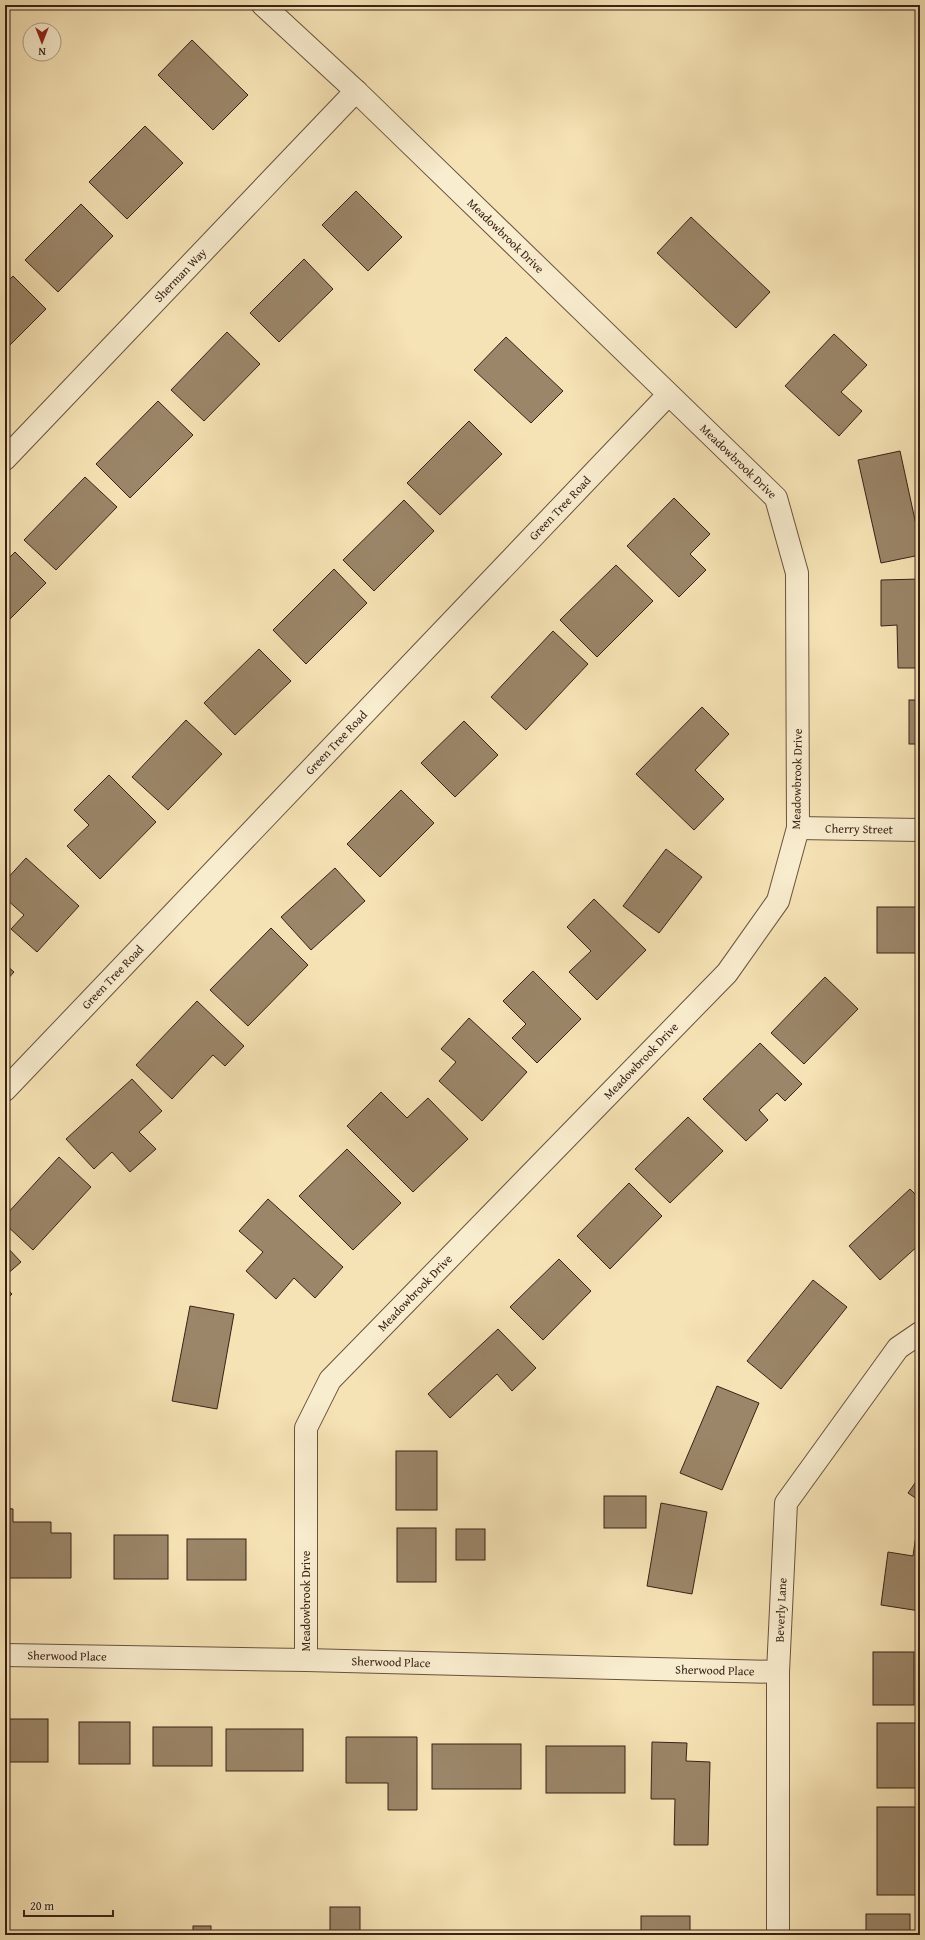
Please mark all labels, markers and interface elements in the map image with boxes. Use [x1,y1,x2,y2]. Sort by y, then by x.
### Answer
north arrow [22,22,62,62]
text: N [38,44,46,60]
street label: Meadowbrook Drive [464,194,548,277]
street label: Sherman Way [150,244,210,306]
street label: Meadowbrook Drive [696,420,781,503]
street label: Green Tree Road [525,472,595,544]
street label: Green Tree Road [301,706,371,778]
street label: Meadowbrook Drive [787,728,806,830]
street label: Cherry Street [825,819,894,838]
street label: Green Tree Road [77,940,148,1013]
street label: Meadowbrook Drive [599,1018,682,1103]
street label: Meadowbrook Drive [373,1250,456,1335]
street label: Meadowbrook Drive [297,1550,314,1651]
street label: Beverly Lane [770,1577,790,1643]
street label: Sherwood Place [27,1646,107,1665]
street label: Sherwood Place [351,1652,431,1671]
street label: Sherwood Place [675,1660,755,1679]
scale bar [24,1892,113,1918]
text: 20 m [30,1897,54,1914]

